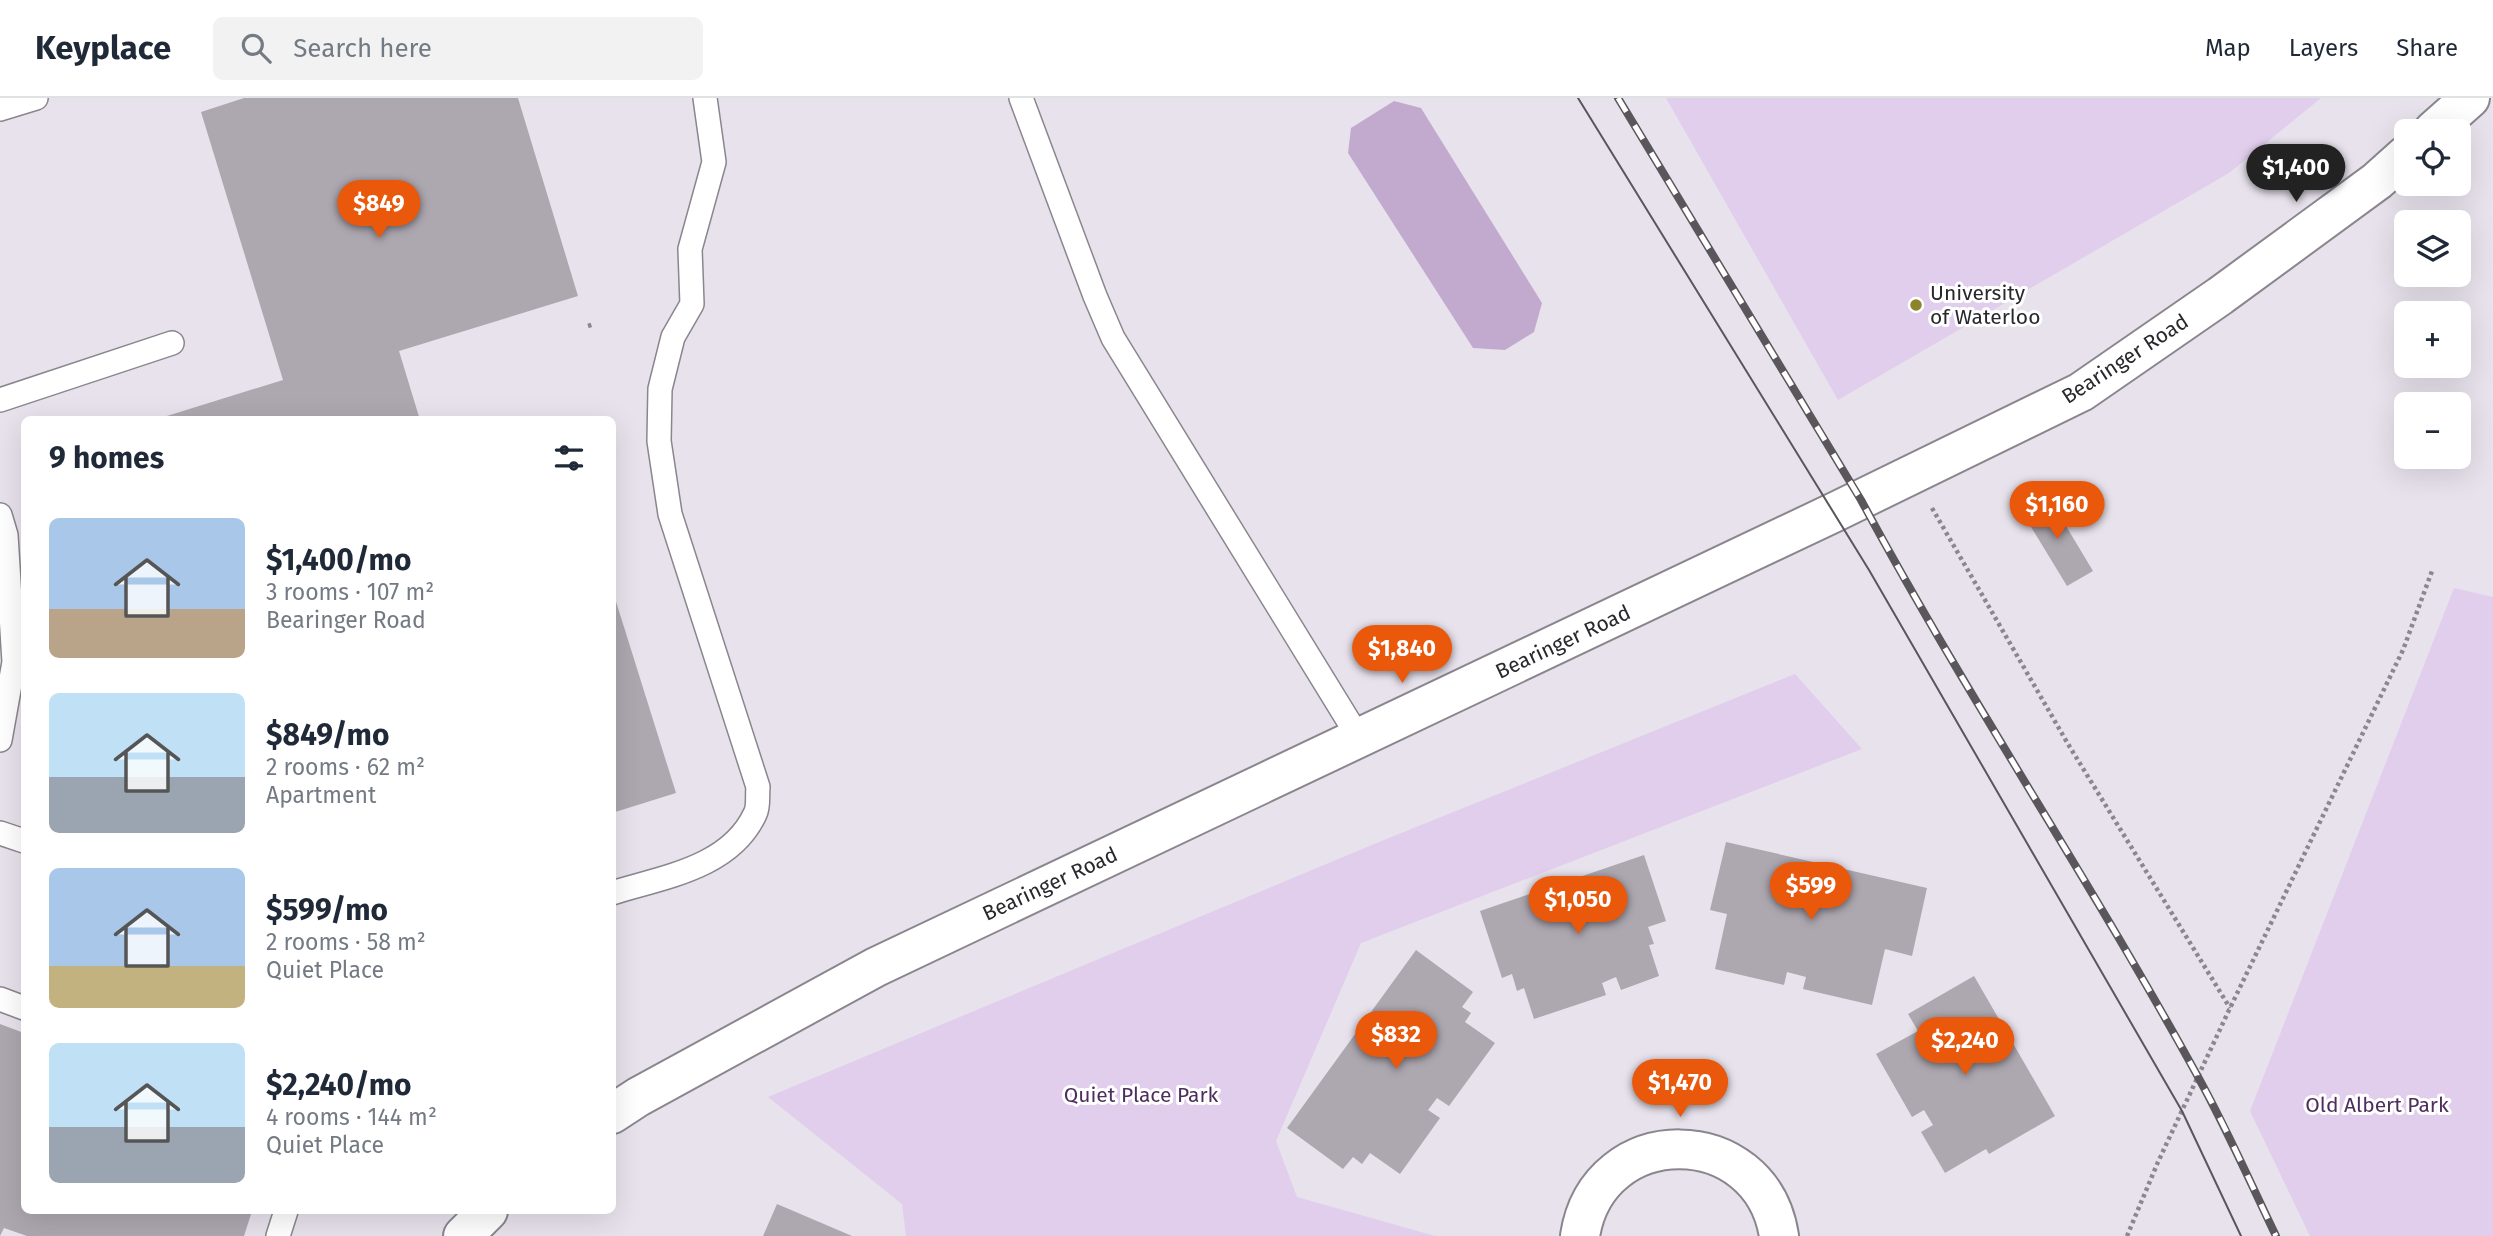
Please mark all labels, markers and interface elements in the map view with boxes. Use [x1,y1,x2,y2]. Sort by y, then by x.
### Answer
search box [213,17,703,80]
text: Keyplace [35,28,171,68]
icon: search [237,29,275,67]
text: Search here [293,33,432,64]
text: Map [2205,34,2251,62]
text: Layers [2289,34,2358,62]
text: Share [2396,34,2458,62]
map controls [2394,119,2471,469]
button: locate [2394,119,2471,196]
pin: $1,400 [2239,144,2353,204]
text: $1,400 [2262,153,2330,181]
pin: $849 [338,180,420,240]
text: $849 [353,189,405,217]
button: layers [2394,210,2471,287]
place label: University of Waterloo [1930,280,2040,330]
marker: University of Waterloo [1908,297,1924,313]
button: + [2394,301,2471,378]
street label: Bearinger Road [2057,308,2193,410]
button: − [2394,392,2471,469]
icon: filters [550,439,588,477]
text: 9 homes [49,440,164,476]
pin: $1,160 [2000,482,2114,541]
text: $1,160 [2026,490,2088,518]
text: $1,400/mo [266,542,411,578]
icon: home [105,546,189,630]
text: 3 rooms · 107 m² [266,578,434,606]
street label: Bearinger Road [1491,599,1635,685]
text: Bearinger Road [266,606,426,634]
pin: $1,840 [1345,626,1459,685]
text: $1,840 [1368,634,1436,662]
text: $849/mo [266,717,389,753]
icon: home [105,721,189,805]
text: 2 rooms · 62 m² [266,753,425,781]
text: Apartment [266,781,376,809]
street label: Bearinger Road [978,841,1122,927]
pin: $599 [1770,862,1852,922]
text: $599 [1786,871,1836,899]
pin: $1,050 [1521,876,1635,936]
text: $1,050 [1545,885,1611,913]
text: $599/mo [266,892,388,928]
icon: home [105,896,189,980]
text: 2 rooms · 58 m² [266,928,426,956]
text: Quiet Place [266,956,384,984]
pin: $832 [1355,1012,1437,1071]
pin: $2,240 [1908,1018,2022,1077]
text: $832 [1371,1020,1421,1048]
text: $2,240 [1931,1026,1999,1054]
pin: $1,470 [1623,1060,1737,1119]
text: $2,240/mo [266,1067,412,1103]
text: $1,470 [1648,1068,1712,1096]
icon: home [105,1071,189,1155]
park label: Quiet Place Park [1064,1082,1219,1108]
park label: Old Albert Park [2305,1092,2449,1118]
text: 4 rooms · 144 m² [266,1103,437,1131]
text: Quiet Place [266,1131,384,1159]

